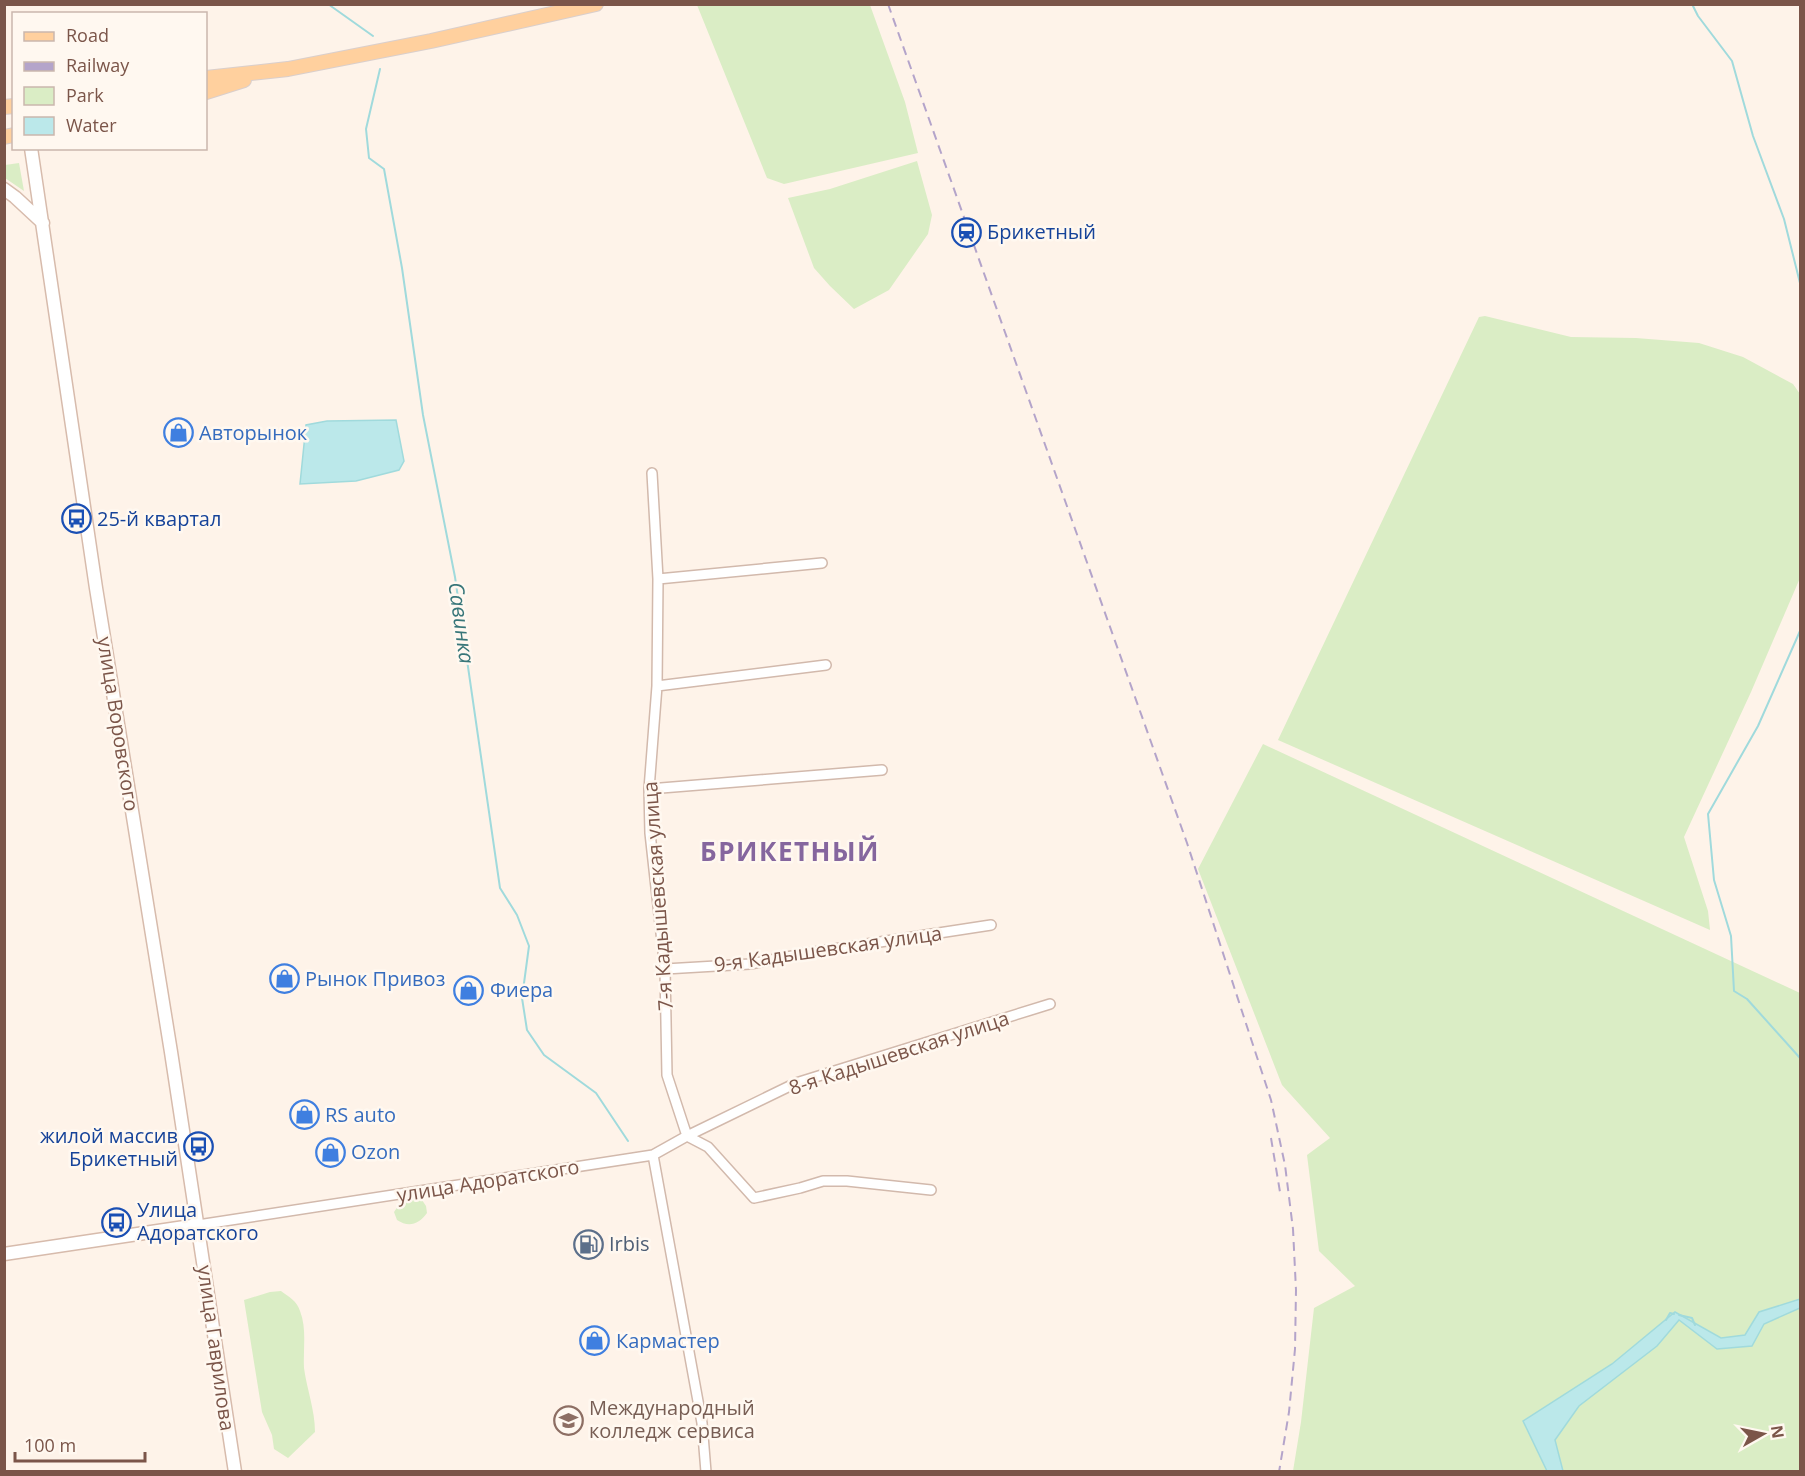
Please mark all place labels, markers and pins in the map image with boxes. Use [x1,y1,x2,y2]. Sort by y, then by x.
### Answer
station icon: Брикетный [950,216,982,248]
place label: Брикетный [987,218,1096,245]
shop icon: Авторынок [162,417,194,449]
place label: Авторынок [199,419,308,446]
bus stop icon: 25-й квартал [60,503,92,535]
place label: 25-й квартал [97,505,221,532]
shop icon: Рынок Привоз [268,963,300,995]
place label: Рынок Привоз [305,965,445,992]
shop icon: Фиера [453,974,485,1006]
place label: Фиера [490,976,553,1003]
shop icon: RS auto [288,1099,320,1131]
place label: RS auto [325,1101,396,1128]
place label: жилой массив Брикетный [40,1122,178,1172]
bus stop icon: жилой массив Брикетный [183,1131,215,1163]
shop icon: Ozon [314,1136,346,1168]
place label: Ozon [351,1138,400,1165]
place label: Улица Адоратского [137,1196,259,1246]
bus stop icon: Улица Адоратского [100,1206,132,1238]
fuel station icon: Irbis [572,1228,604,1260]
place label: Irbis [609,1230,650,1257]
shop icon: Кармастер [579,1325,611,1357]
place label: Кармастер [616,1327,720,1354]
place label: Международный колледж сервиса [589,1394,755,1444]
school or university icon: Международный колледж сервиса [552,1404,584,1436]

